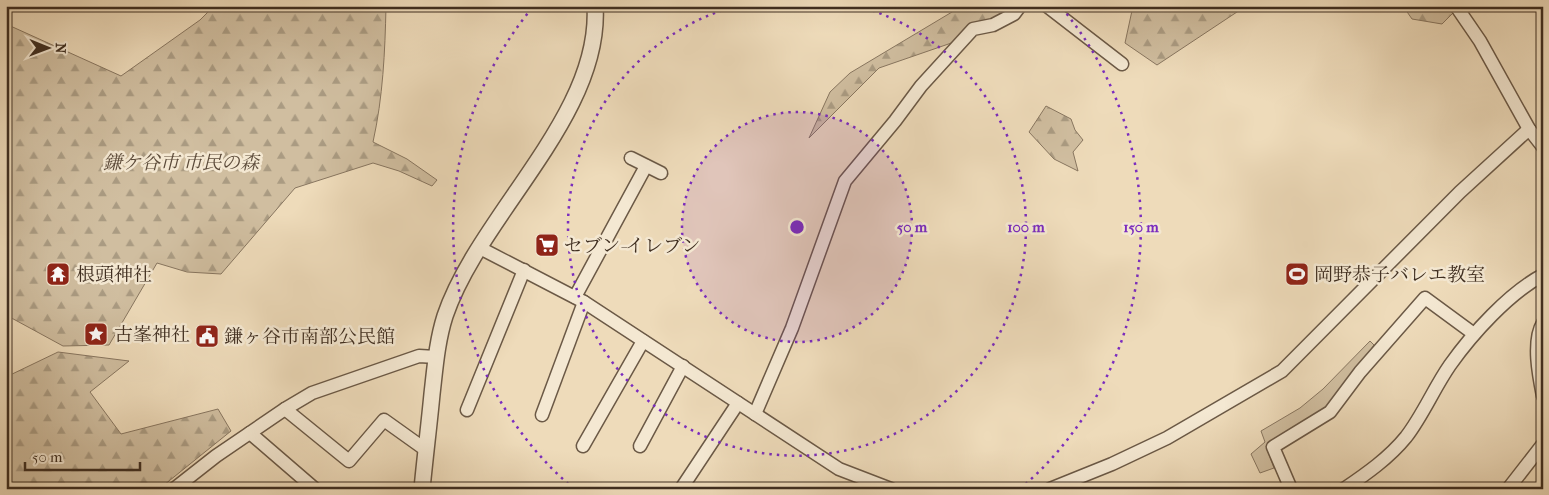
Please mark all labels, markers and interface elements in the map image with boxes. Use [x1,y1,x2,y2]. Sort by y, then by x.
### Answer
north arrow [22,22,72,72]
text: N [52,43,69,54]
park label: 鎌ケ谷市 市民の森 [103,152,261,174]
centre of rings [788,218,806,236]
text: 50 m [897,218,928,236]
text: 100 m [1007,218,1045,236]
text: 150 m [1123,218,1159,236]
supermarket icon: セブン-イレブン [534,232,560,258]
place label: セブン-イレブン [564,235,700,257]
temple icon: 根頭神社 [45,261,71,287]
sports icon: 岡野恭子バレエ教室 [1284,261,1310,287]
place label: 根頭神社 [76,264,152,286]
place label: 岡野恭子バレエ教室 [1314,264,1485,286]
place icon: 古峯神社 [83,321,109,347]
public building icon: 鎌ヶ谷市南部公民館 [194,323,220,349]
place label: 古峯神社 [114,324,190,346]
place label: 鎌ヶ谷市南部公民館 [224,326,395,348]
scale bar [25,440,140,472]
text: 50 m [32,448,63,466]

